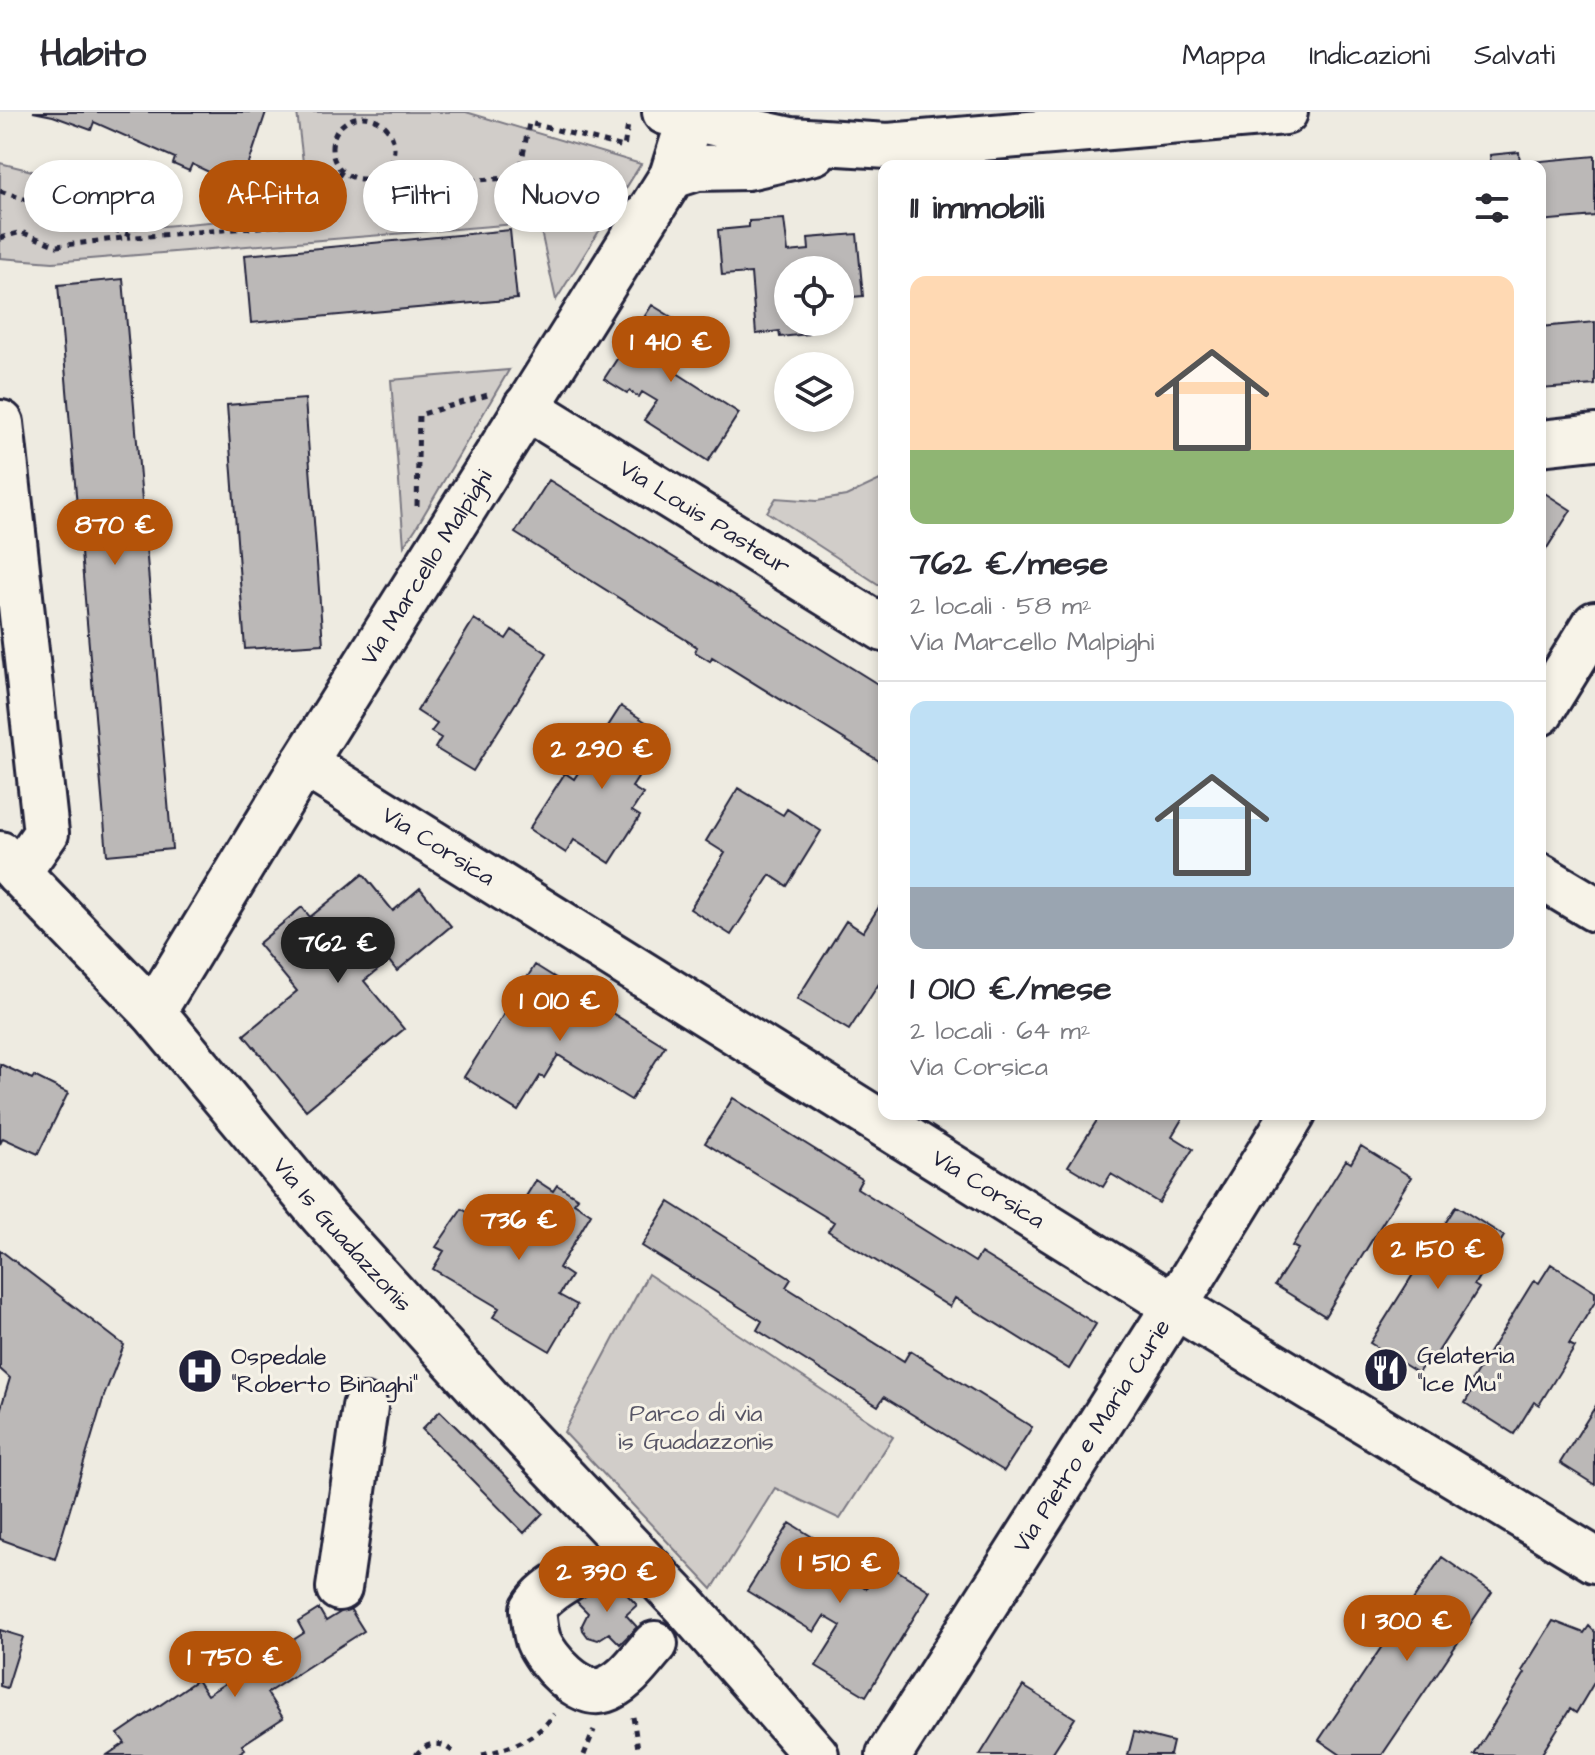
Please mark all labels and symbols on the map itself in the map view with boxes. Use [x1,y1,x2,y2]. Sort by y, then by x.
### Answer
pin: 1 410 € [597,316,745,384]
street label: Via Louis Pasteur [612,452,797,584]
street label: Via Marcello Malpighi [352,463,501,672]
pin: 870 € [59,499,171,567]
pin: 2 290 € [528,723,676,791]
street label: Via Corsica [375,798,501,895]
pin: 762 € [282,917,394,985]
pin: 1 010 € [486,975,634,1043]
street label: Via Corsica [925,1141,1051,1238]
street label: Via Is Guadazzonis [264,1150,419,1320]
pin: 736 € [463,1194,575,1262]
pin: 2 150 € [1364,1223,1512,1291]
street label: Via Pietro e Maria Curie [1005,1313,1179,1560]
place label: Gelateria "Ice Mu" [1417,1339,1514,1401]
place label: Ospedale "Roberto Binaghi" [231,1340,419,1403]
restaurant icon: Gelateria "Ice Mu" [1362,1346,1410,1394]
hospital icon: Ospedale "Roberto Binaghi" [176,1347,224,1395]
park label: Parco di via is Guadazzonis [618,1397,774,1459]
pin: 1 510 € [766,1537,914,1605]
pin: 2 390 € [533,1546,681,1614]
pin: 1 300 € [1333,1595,1481,1663]
pin: 1 750 € [161,1631,309,1699]

